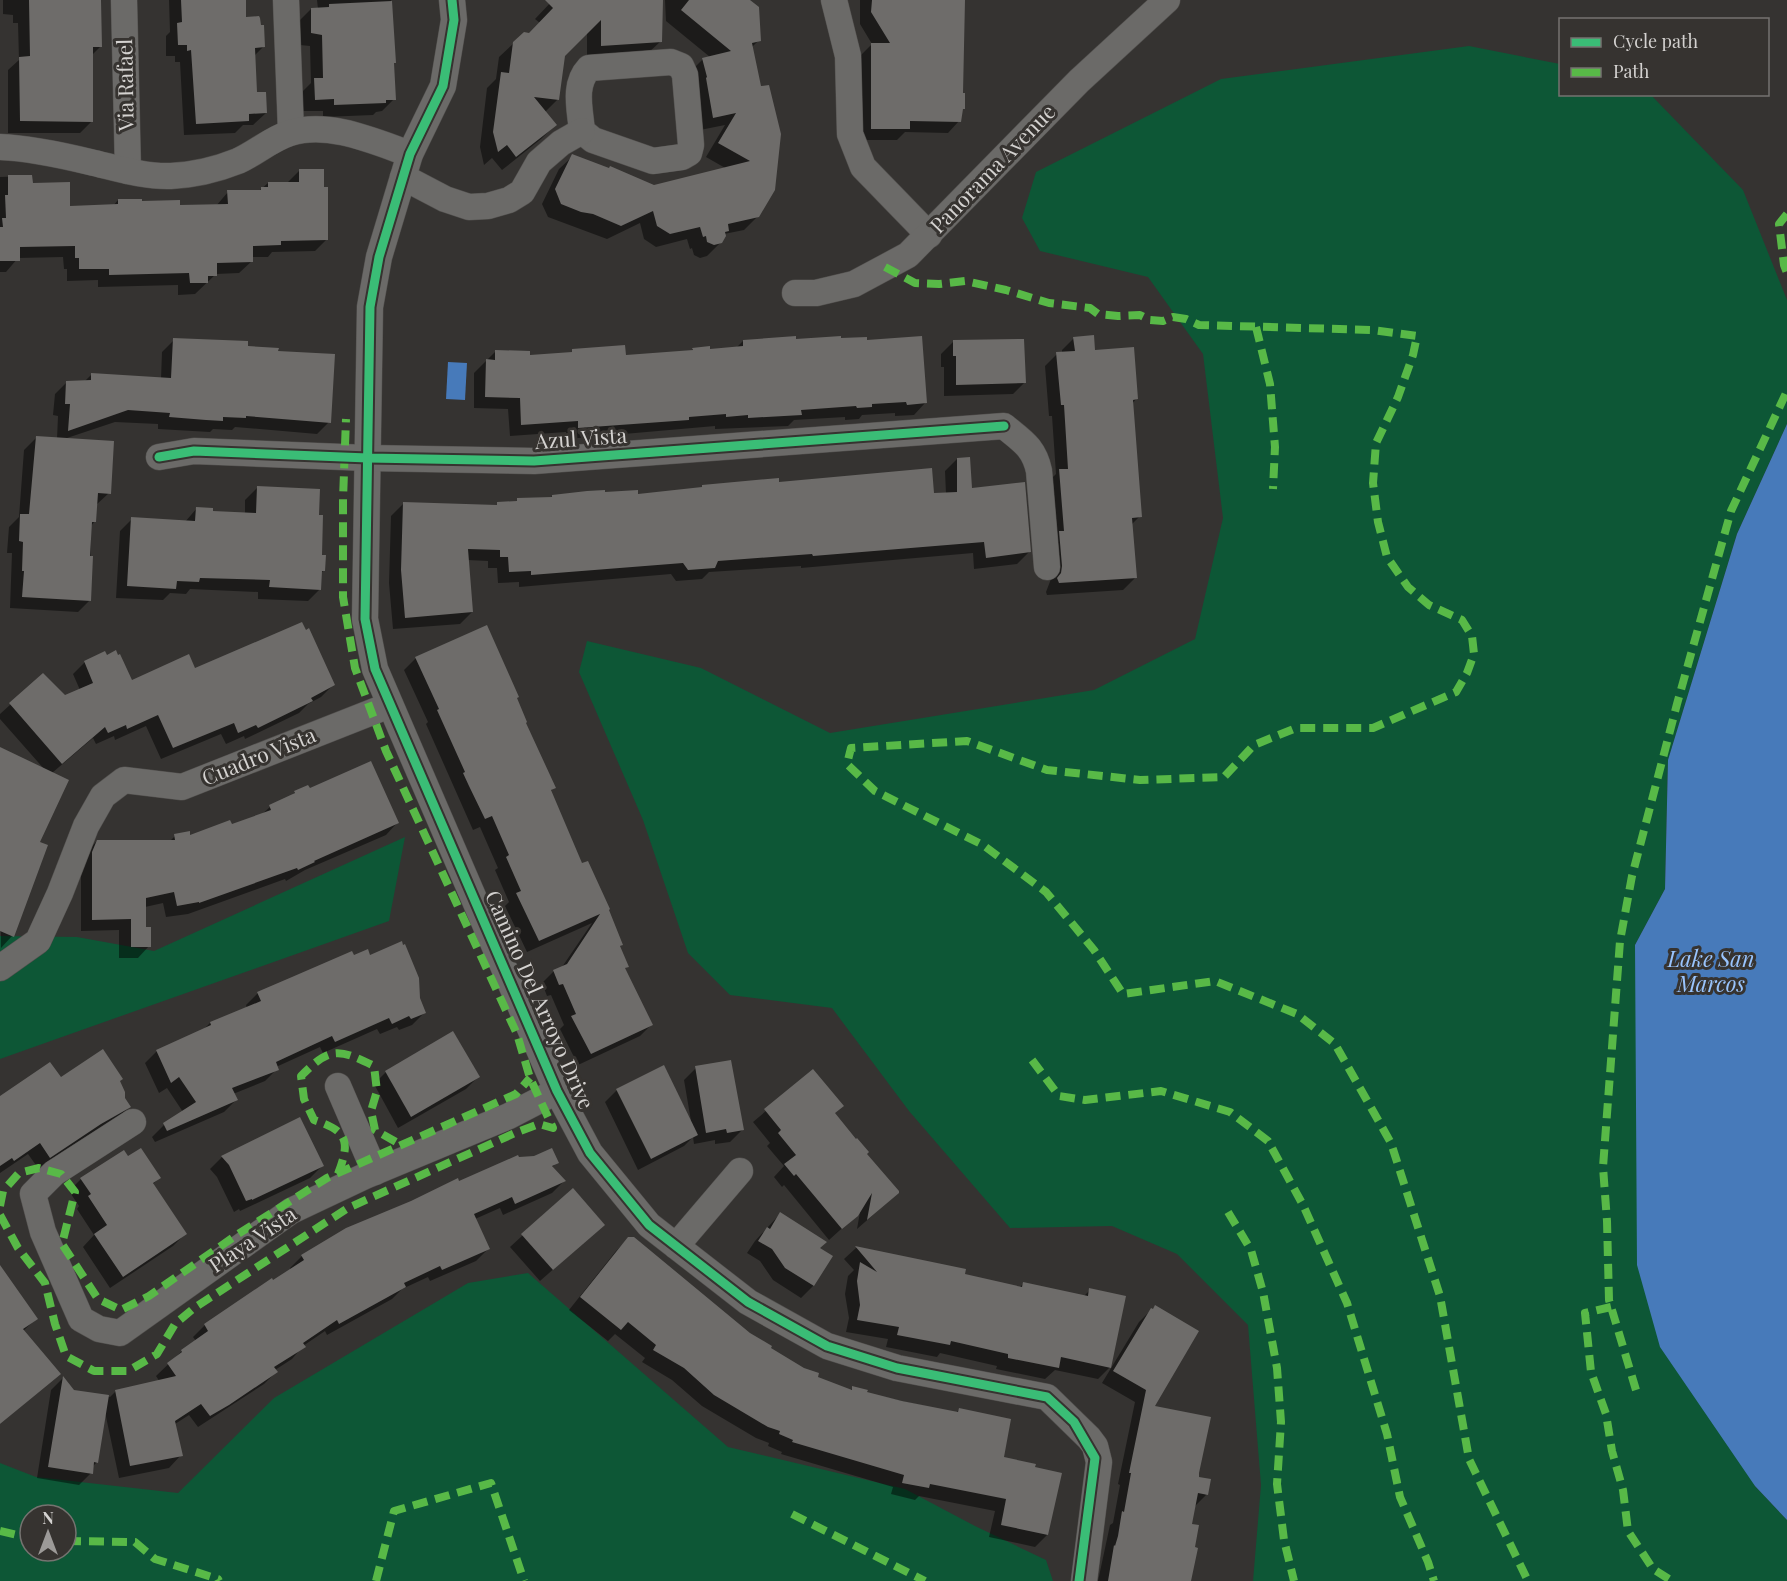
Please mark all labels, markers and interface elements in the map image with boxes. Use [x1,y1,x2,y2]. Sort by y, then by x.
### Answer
legend [1559,18,1769,96]
text: Cycle path [1613,29,1698,53]
street label: Via Rafael [109,39,139,132]
text: Path [1613,59,1650,83]
street label: Panorama Avenue [923,97,1060,238]
street label: Azul Vista [533,420,628,454]
street label: Cuadro Vista [197,719,320,791]
street label: Camino Del Arroyo Drive [480,885,602,1113]
water label: Lake San Marcos [1666,943,1755,998]
street label: Playa Vista [203,1199,301,1278]
north arrow [18,1503,78,1563]
text: N [42,1507,54,1528]

